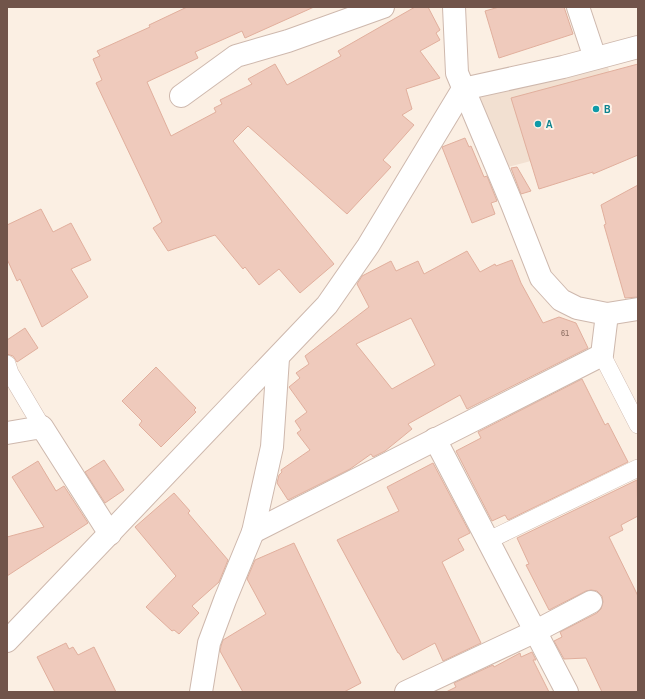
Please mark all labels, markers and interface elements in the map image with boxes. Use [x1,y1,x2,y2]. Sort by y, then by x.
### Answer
place label: B [604,102,611,116]
marker: B [591,104,601,114]
place label: A [546,117,553,131]
marker: A [533,119,543,129]
house number: 61 [561,327,569,339]

